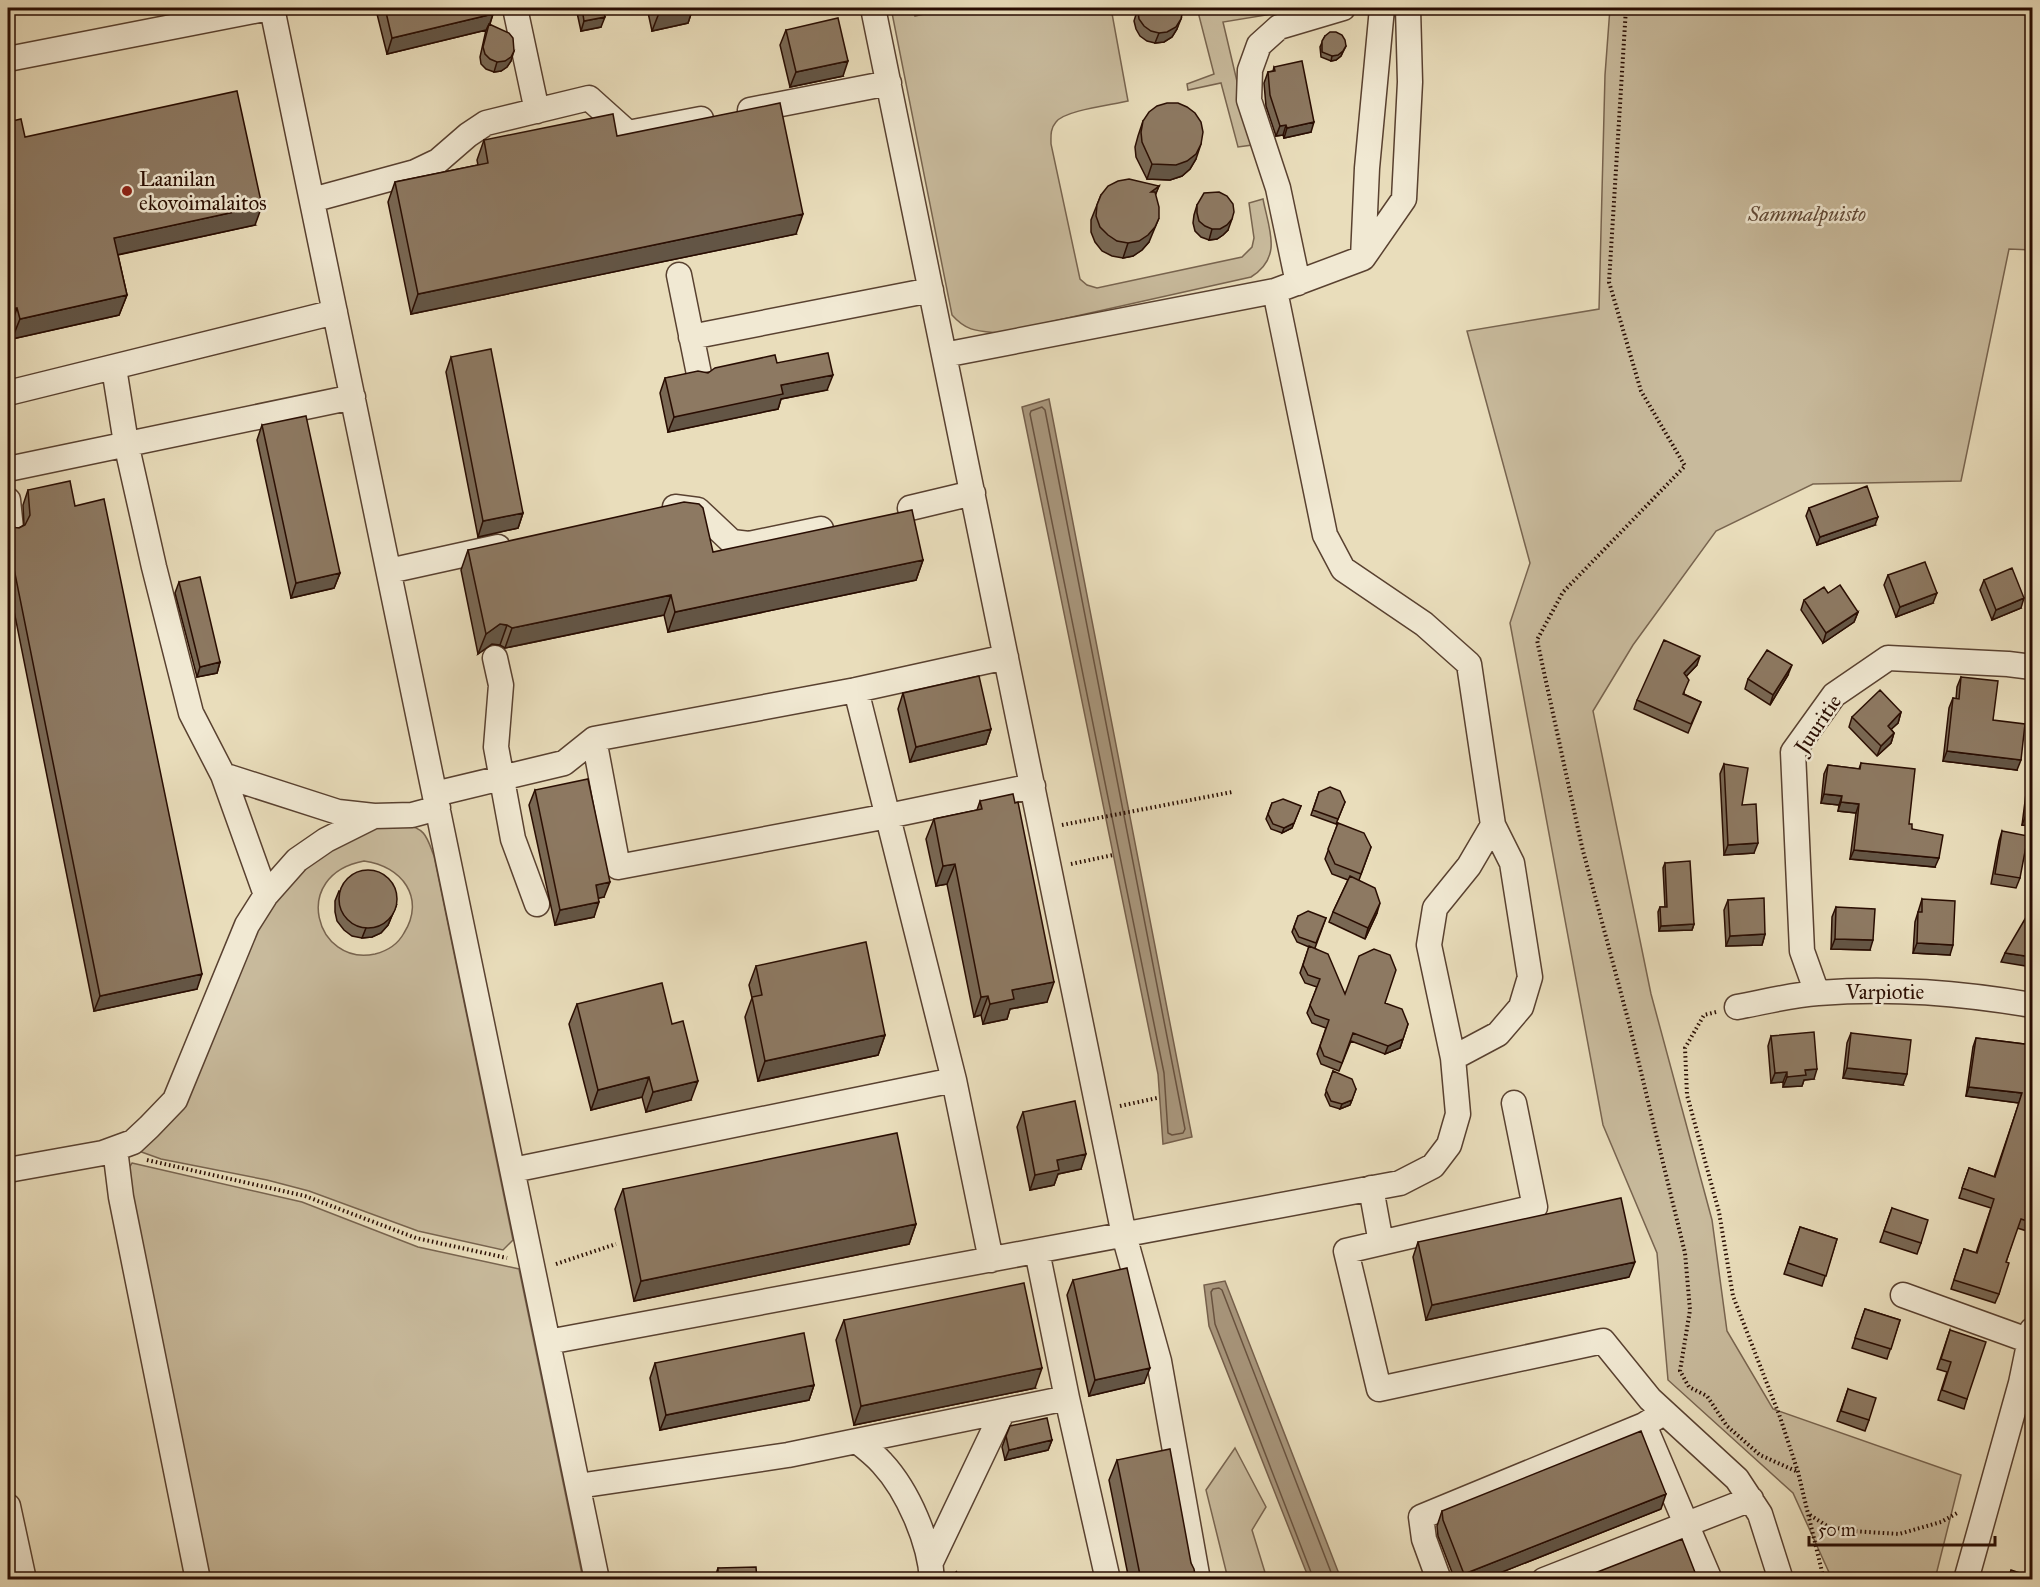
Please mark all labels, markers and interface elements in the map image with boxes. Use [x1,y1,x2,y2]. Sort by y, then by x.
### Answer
place label: Laanilan ekovoimalaitos [139,166,267,216]
marker: Laanilan ekovoimalaitos [120,184,134,198]
park label: Sammalpuisto [1747,201,1866,227]
street label: Juuritie [1788,689,1847,760]
street label: Varpiotie [1845,979,1924,1005]
scale bar [1809,1509,1995,1547]
text: 50 m [1818,1519,1856,1541]

